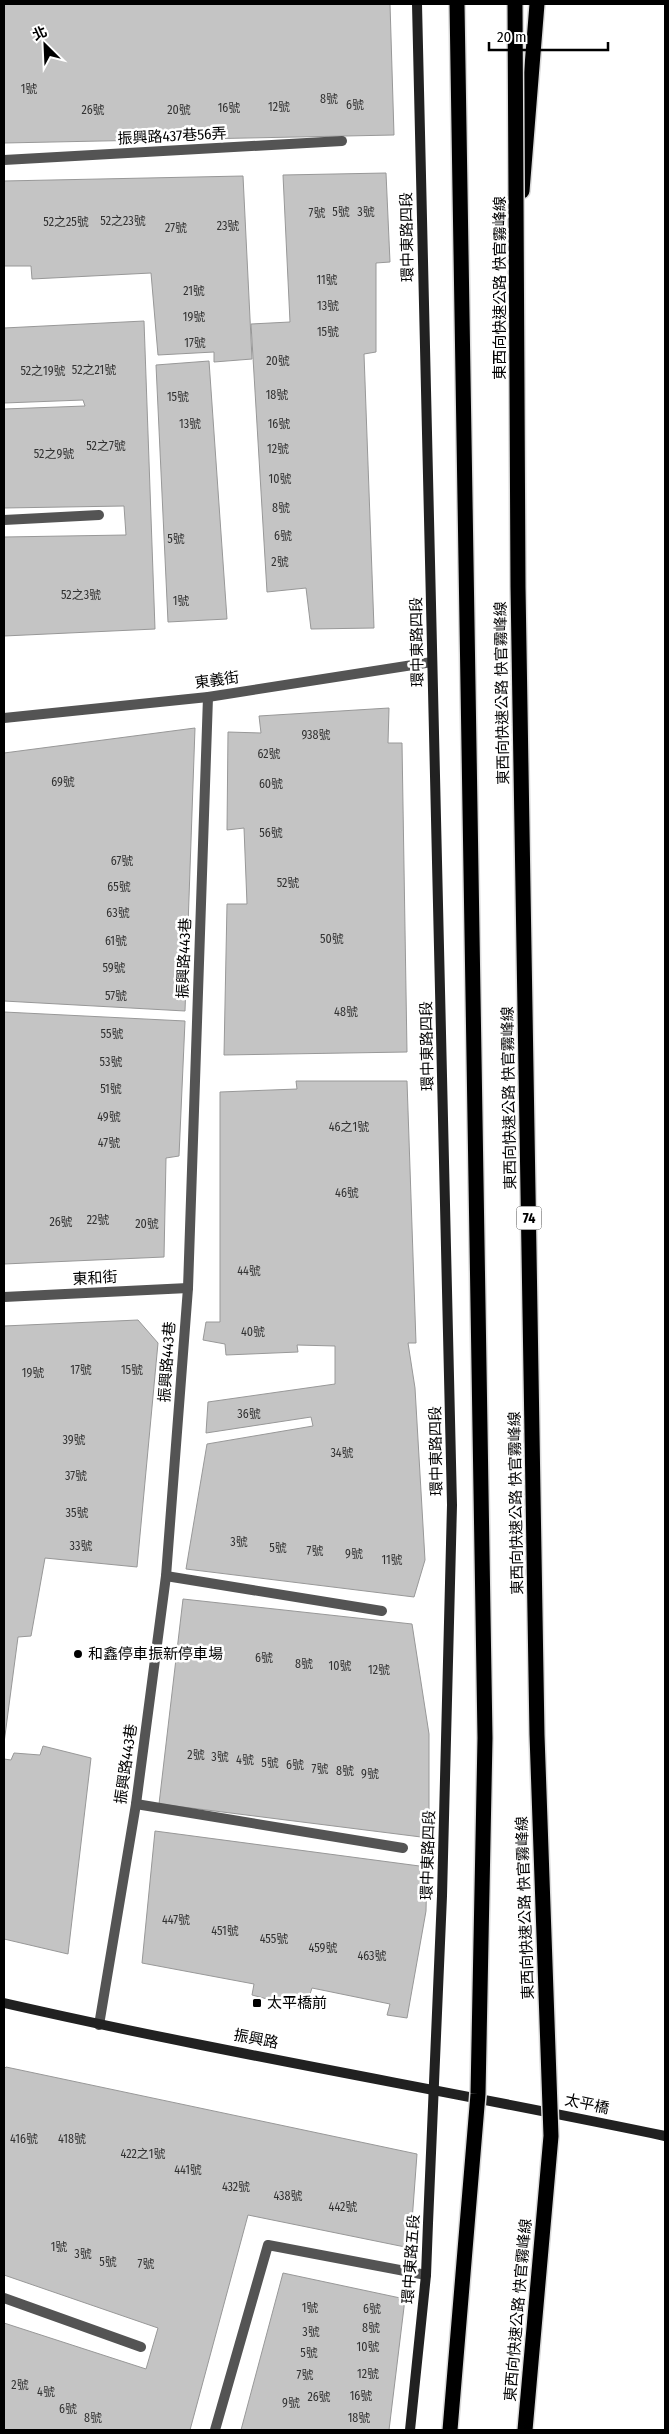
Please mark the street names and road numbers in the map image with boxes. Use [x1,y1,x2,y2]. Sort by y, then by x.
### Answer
street label: 振興路437巷56弄 [117,124,227,148]
street label: 環中東路四段 [397,192,417,282]
street label: 東西向快速公路 快官霧峰線 [491,196,509,380]
street label: 環中東路四段 [407,597,427,687]
street label: 東西向快速公路 快官霧峰線 [491,601,513,785]
street label: 東義街 [193,668,241,692]
street label: 振興路443巷 [174,917,194,999]
street label: 環中東路四段 [417,1001,437,1091]
street label: 東西向快速公路 快官霧峰線 [498,1006,520,1190]
road number: 74 [516,1206,542,1230]
street label: 東和街 [72,1268,118,1288]
street label: 振興路443巷 [155,1321,179,1403]
street label: 環中東路四段 [426,1406,446,1496]
street label: 東西向快速公路 快官霧峰線 [505,1411,527,1595]
street label: 振興路443巷 [111,1723,141,1805]
street label: 環中東路四段 [417,1810,439,1900]
street label: 東西向快速公路 快官霧峰線 [513,1816,537,2000]
street label: 振興路 [232,2026,280,2052]
street label: 太平橋 [563,2091,611,2117]
street label: 環中東路五段 [399,2213,423,2305]
street label: 東西向快速公路 快官霧峰線 [501,2218,535,2402]

